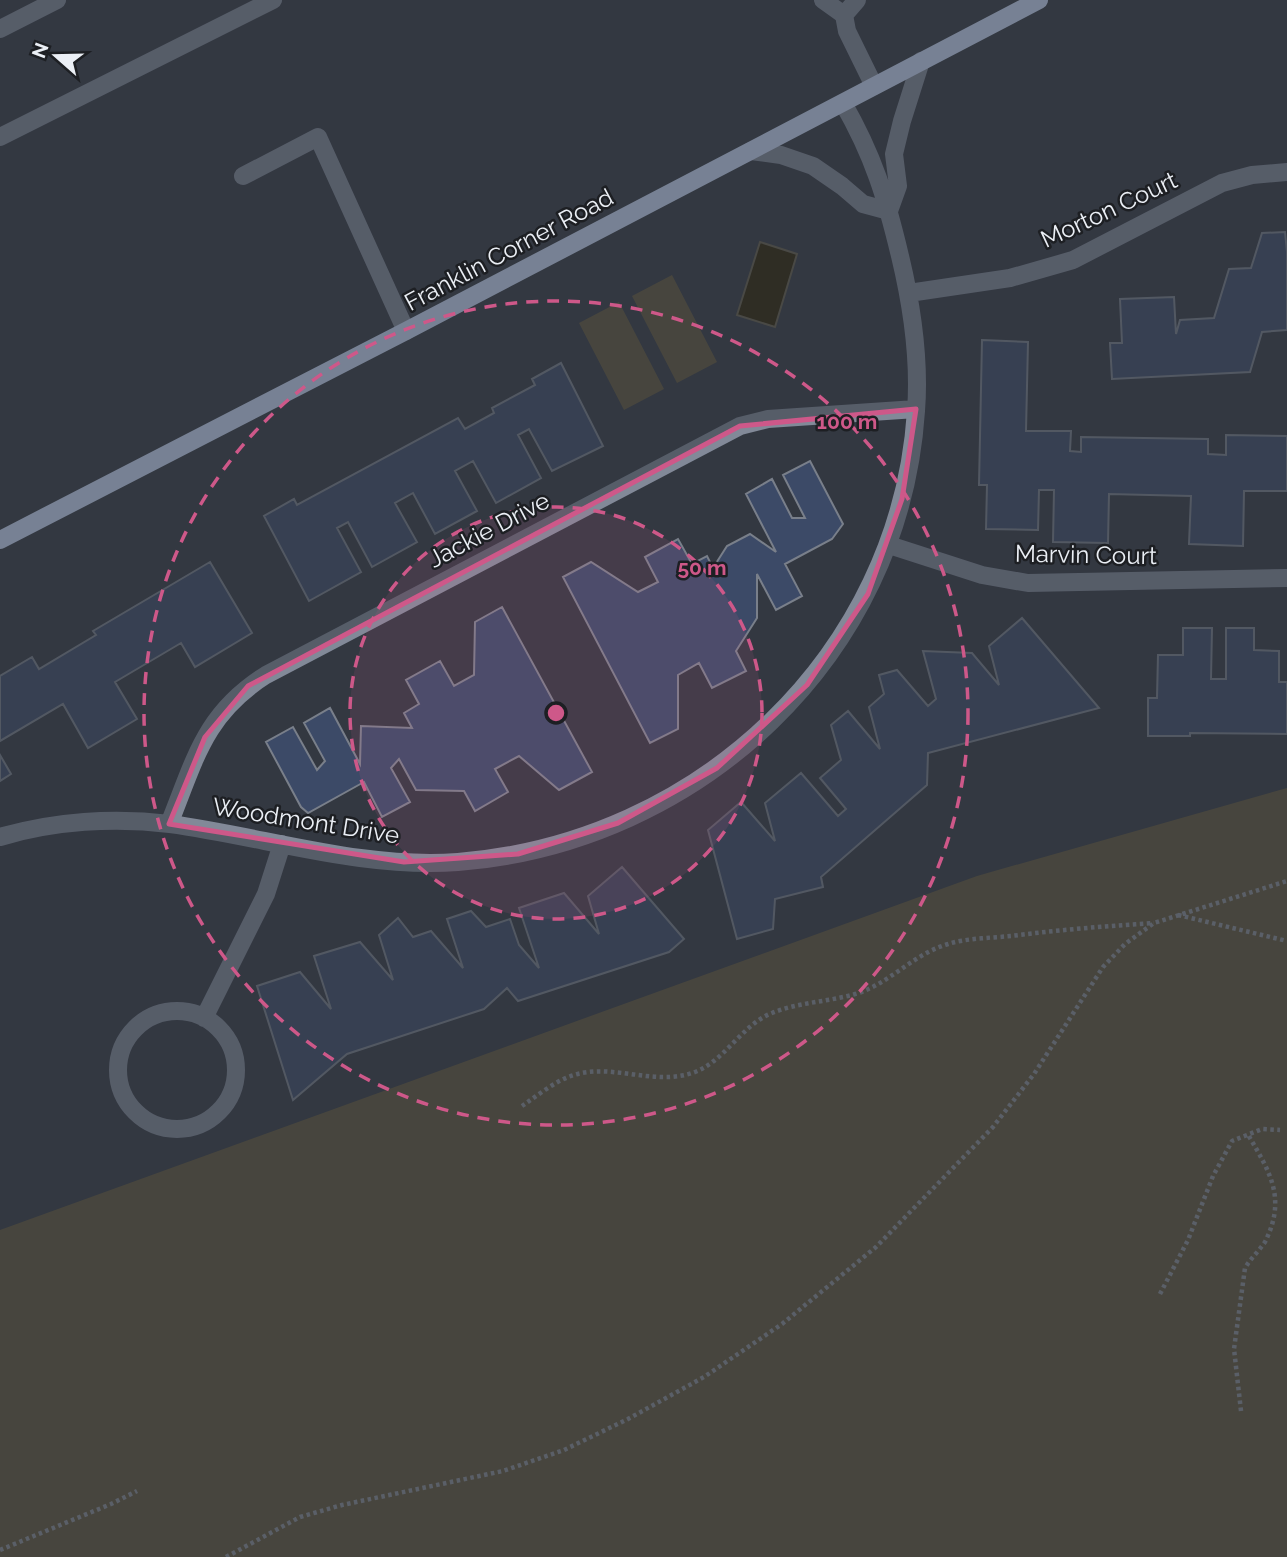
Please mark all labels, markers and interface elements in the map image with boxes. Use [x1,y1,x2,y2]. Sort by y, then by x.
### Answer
north arrow [21,21,91,91]
text: N [27,40,53,61]
street label: Morton Court [1036,165,1182,254]
street label: Franklin Corner Road [400,182,618,317]
text: 100 m [817,409,877,434]
street label: Jackie Drive [423,486,554,574]
street label: Marvin Court [1015,539,1157,570]
text: 50 m [677,555,727,580]
centre of rings [544,701,568,725]
street label: Woodmont Drive [211,791,401,850]

